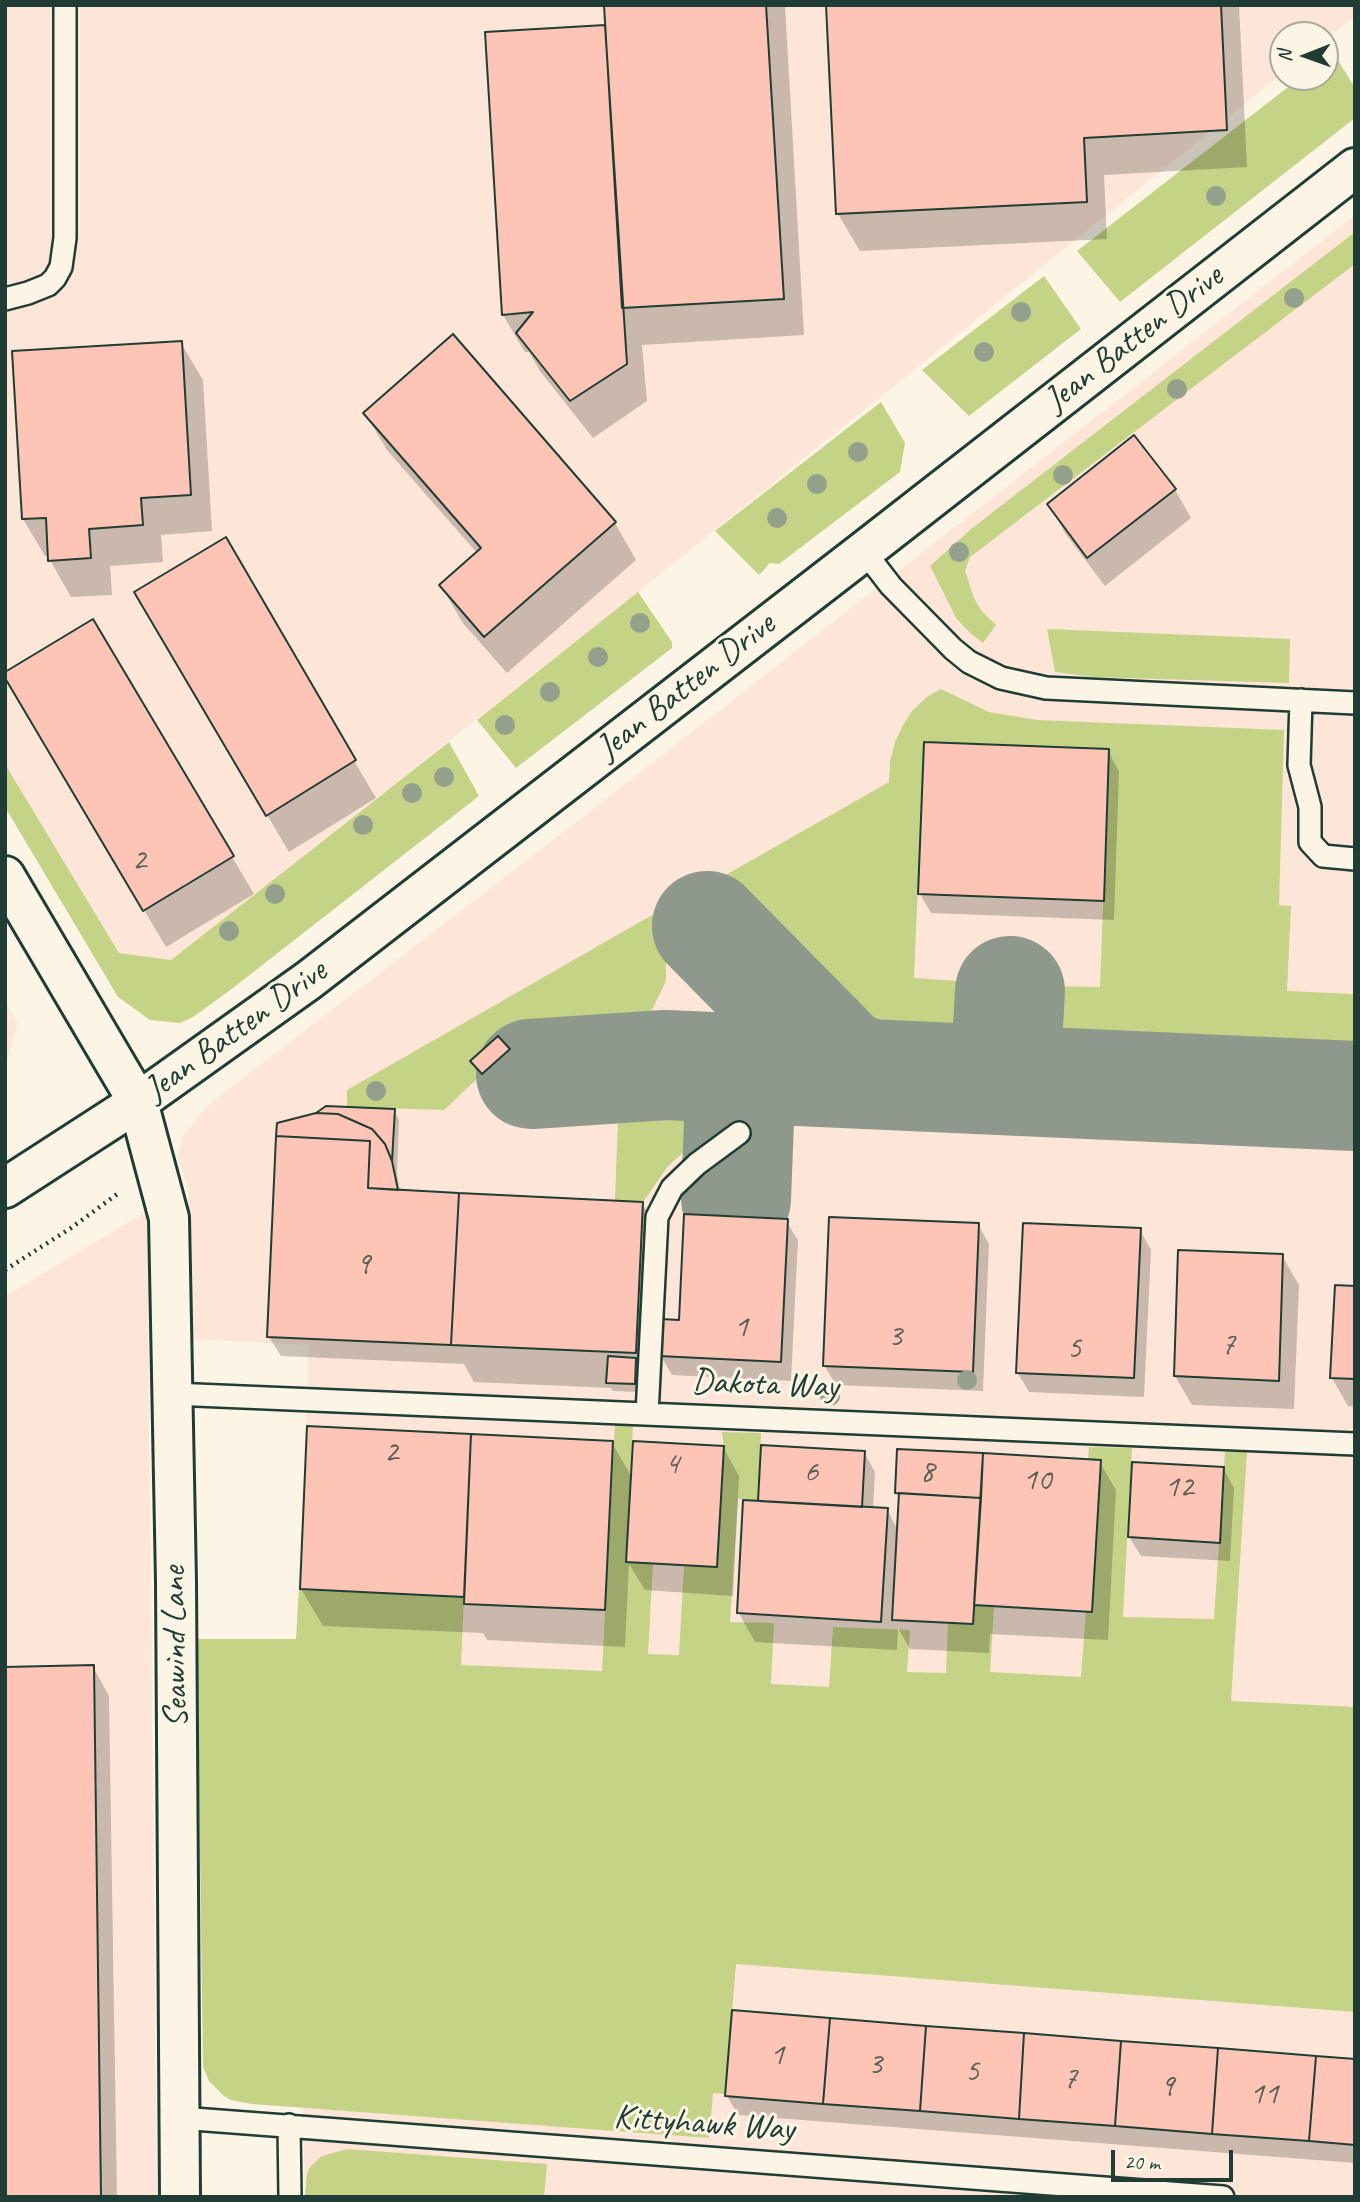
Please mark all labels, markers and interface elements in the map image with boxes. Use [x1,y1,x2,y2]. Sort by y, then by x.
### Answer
north arrow [1269,21,1339,91]
text: N [1273,50,1297,62]
street label: Jean Batten Drive [1036,256,1232,422]
street label: Jean Batten Drive [588,604,784,770]
house number: 2 [132,842,146,880]
street label: Jean Batten Drive [137,951,335,1111]
house number: 9 [356,1246,370,1284]
house number: 1 [734,1309,748,1347]
house number: 3 [888,1318,902,1356]
house number: 7 [1221,1327,1235,1365]
house number: 5 [1067,1330,1081,1368]
street label: Dakota Way [691,1361,839,1409]
house number: 2 [384,1434,398,1472]
house number: 4 [665,1446,679,1484]
house number: 6 [804,1454,818,1492]
house number: 8 [920,1454,934,1492]
house number: 10 [1023,1462,1051,1500]
house number: 12 [1165,1469,1193,1507]
street label: Seawind Lane [154,1566,198,1728]
house number: 1 [770,2037,784,2075]
house number: 3 [868,2046,882,2084]
house number: 5 [965,2053,979,2091]
house number: 7 [1063,2061,1077,2099]
house number: 9 [1160,2068,1174,2106]
house number: 11 [1250,2076,1278,2114]
street label: Kittyhawk Way [612,2097,796,2151]
scale bar [1115,2136,1238,2180]
text: 20 m [1124,2149,1160,2175]

